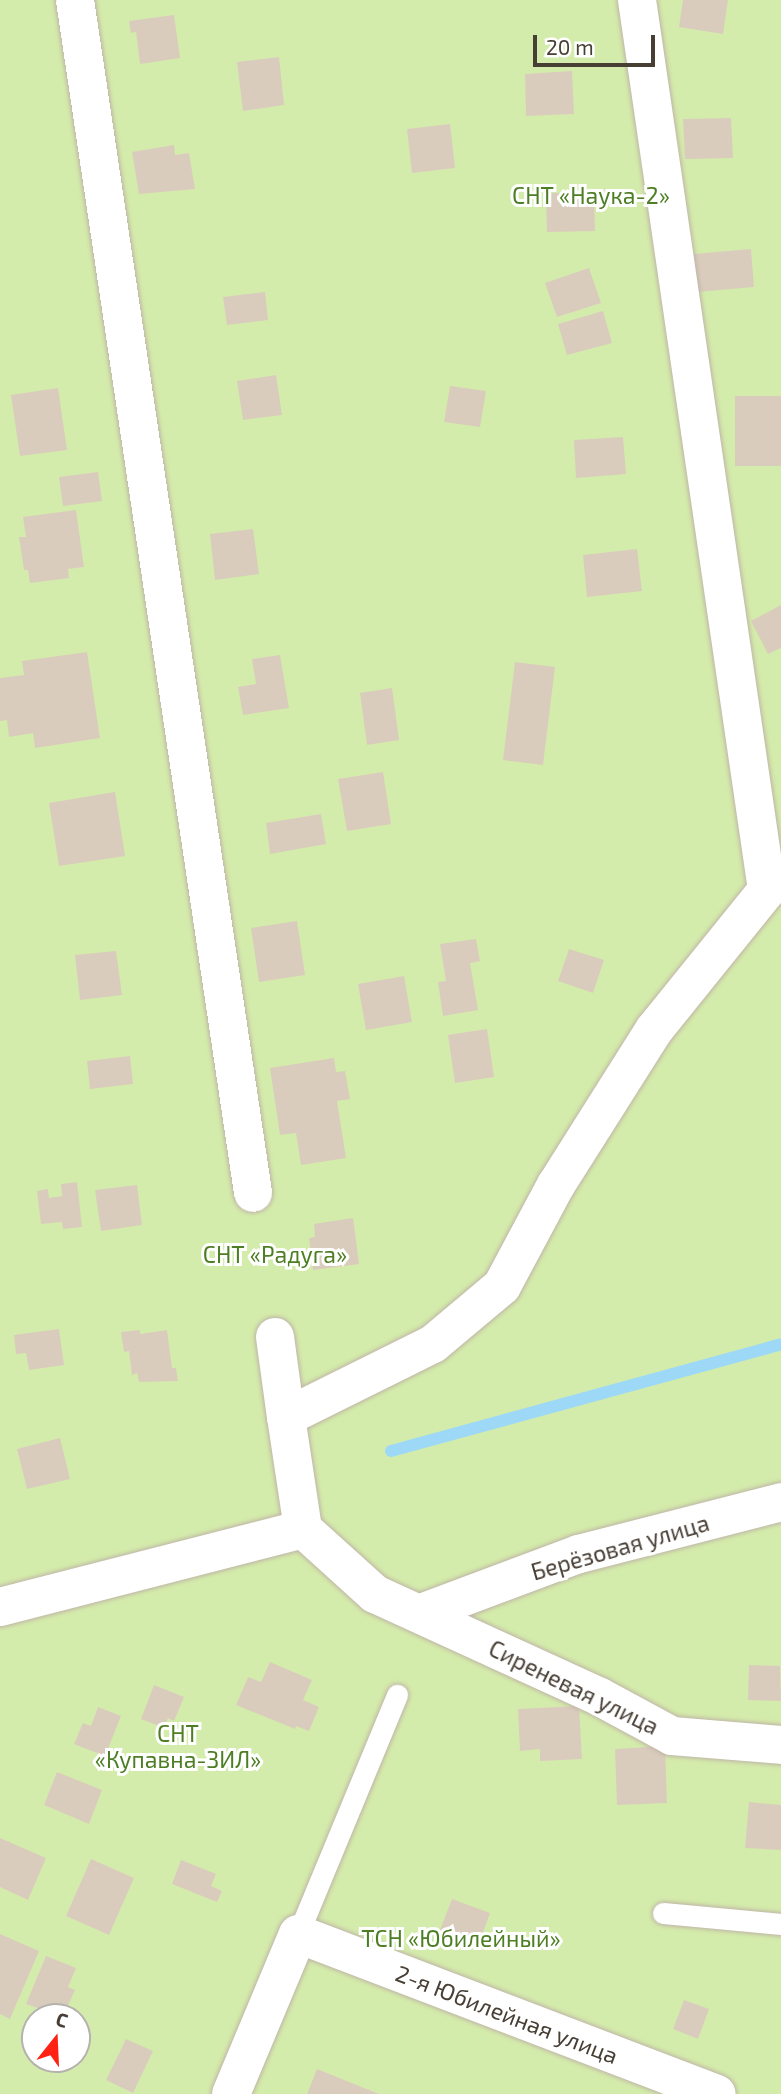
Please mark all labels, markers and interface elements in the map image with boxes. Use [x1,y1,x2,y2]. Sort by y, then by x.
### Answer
scale bar [536,21,658,65]
text: 20 m [546,34,594,59]
park label: СНТ «Наука-2» [512,181,670,209]
park label: СНТ «Радуга» [203,1240,347,1268]
street label: Берёзовая улица [528,1508,712,1586]
street label: Сиреневая улица [485,1634,663,1740]
park label: СНТ «Купавна-ЗИЛ» [95,1719,261,1773]
park label: ТСН «Юбилейный» [361,1924,561,1952]
street label: 2-я Юбилейная улица [392,1959,622,2069]
north arrow [21,2003,91,2073]
text: С [53,2007,71,2032]

